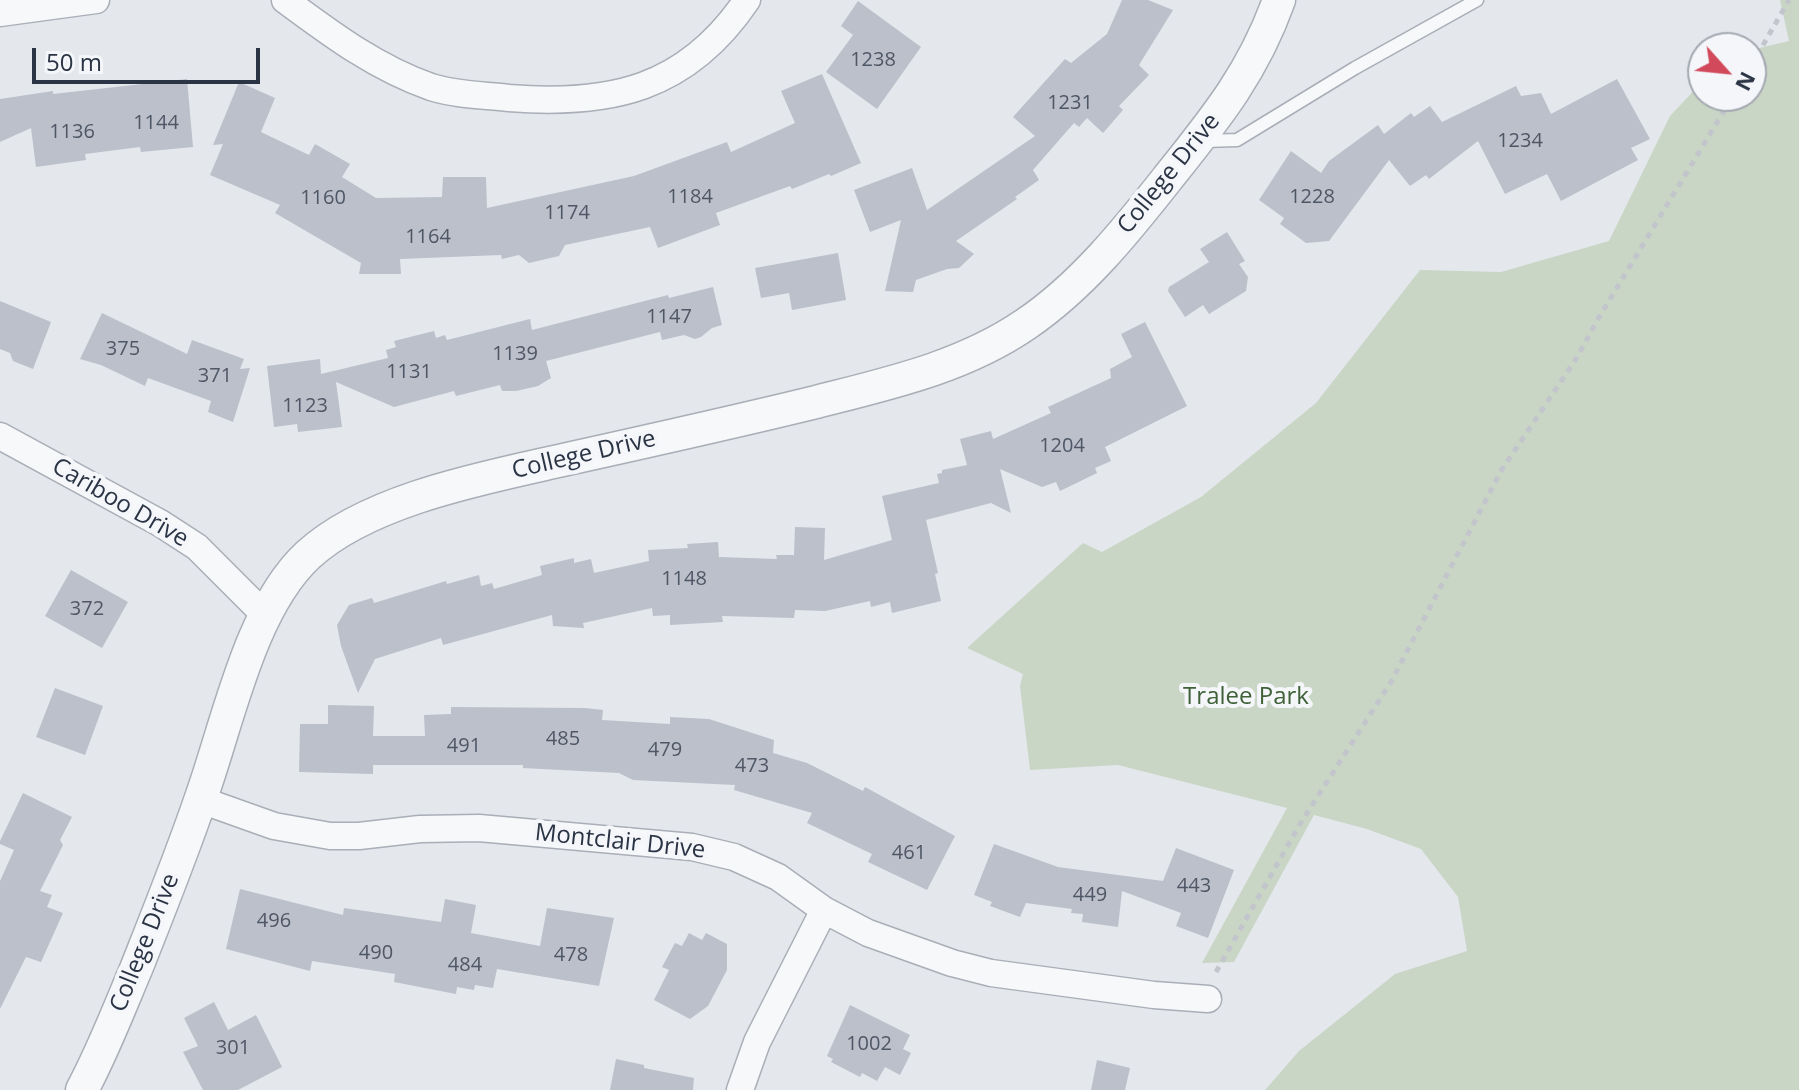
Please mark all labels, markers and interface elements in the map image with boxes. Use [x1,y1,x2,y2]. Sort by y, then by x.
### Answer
scale bar [36,32,264,82]
north arrow [1687,32,1767,112]
text: 50 m [46,45,102,78]
house number: 1238 [850,48,896,72]
text: N [1729,67,1764,97]
house number: 1231 [1047,91,1093,115]
street label: College Drive [1112,108,1226,240]
house number: 1144 [133,111,179,135]
house number: 1136 [49,120,95,144]
house number: 1234 [1497,129,1543,153]
house number: 1184 [667,185,713,209]
house number: 1228 [1289,185,1335,209]
house number: 1160 [300,186,346,210]
house number: 1174 [544,201,590,225]
house number: 1164 [405,225,451,249]
house number: 1147 [646,305,692,329]
house number: 375 [106,337,140,361]
house number: 1139 [492,342,538,366]
house number: 1131 [386,360,432,384]
house number: 371 [198,364,232,388]
house number: 1123 [282,394,328,418]
street label: College Drive [509,424,659,486]
house number: 1204 [1039,434,1085,458]
street label: Cariboo Drive [47,452,193,554]
house number: 1148 [661,567,707,591]
house number: 372 [70,597,104,621]
park label: Tralee Park [1183,683,1309,711]
house number: 485 [546,727,580,751]
house number: 491 [447,734,481,758]
house number: 479 [648,738,682,762]
house number: 473 [735,754,769,778]
street label: Montclair Drive [533,819,707,865]
house number: 461 [892,841,926,865]
street label: College Drive [104,870,186,1016]
house number: 443 [1177,874,1211,898]
house number: 449 [1073,883,1107,907]
house number: 496 [257,909,291,933]
house number: 490 [359,941,393,965]
house number: 478 [554,943,588,967]
house number: 484 [448,953,482,977]
house number: 1002 [846,1032,892,1056]
house number: 301 [216,1036,250,1060]

